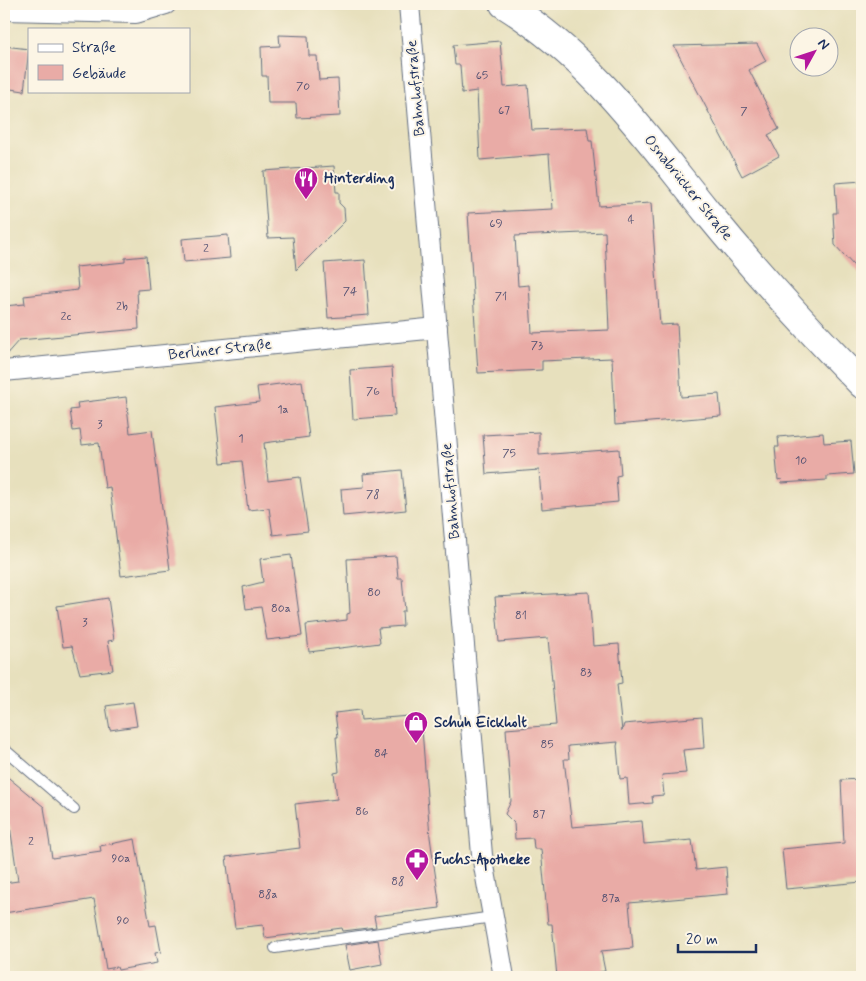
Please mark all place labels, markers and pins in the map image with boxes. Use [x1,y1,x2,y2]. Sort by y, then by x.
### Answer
restaurant icon: Hinterding [293,166,319,200]
place label: Hinterding [324,169,395,190]
shop icon: Schuh Eickholt [403,710,429,744]
place label: Schuh Eickholt [434,713,527,733]
pharmacy icon: Fuchs-Apotheke [404,847,430,881]
place label: Fuchs-Apotheke [434,850,530,871]

